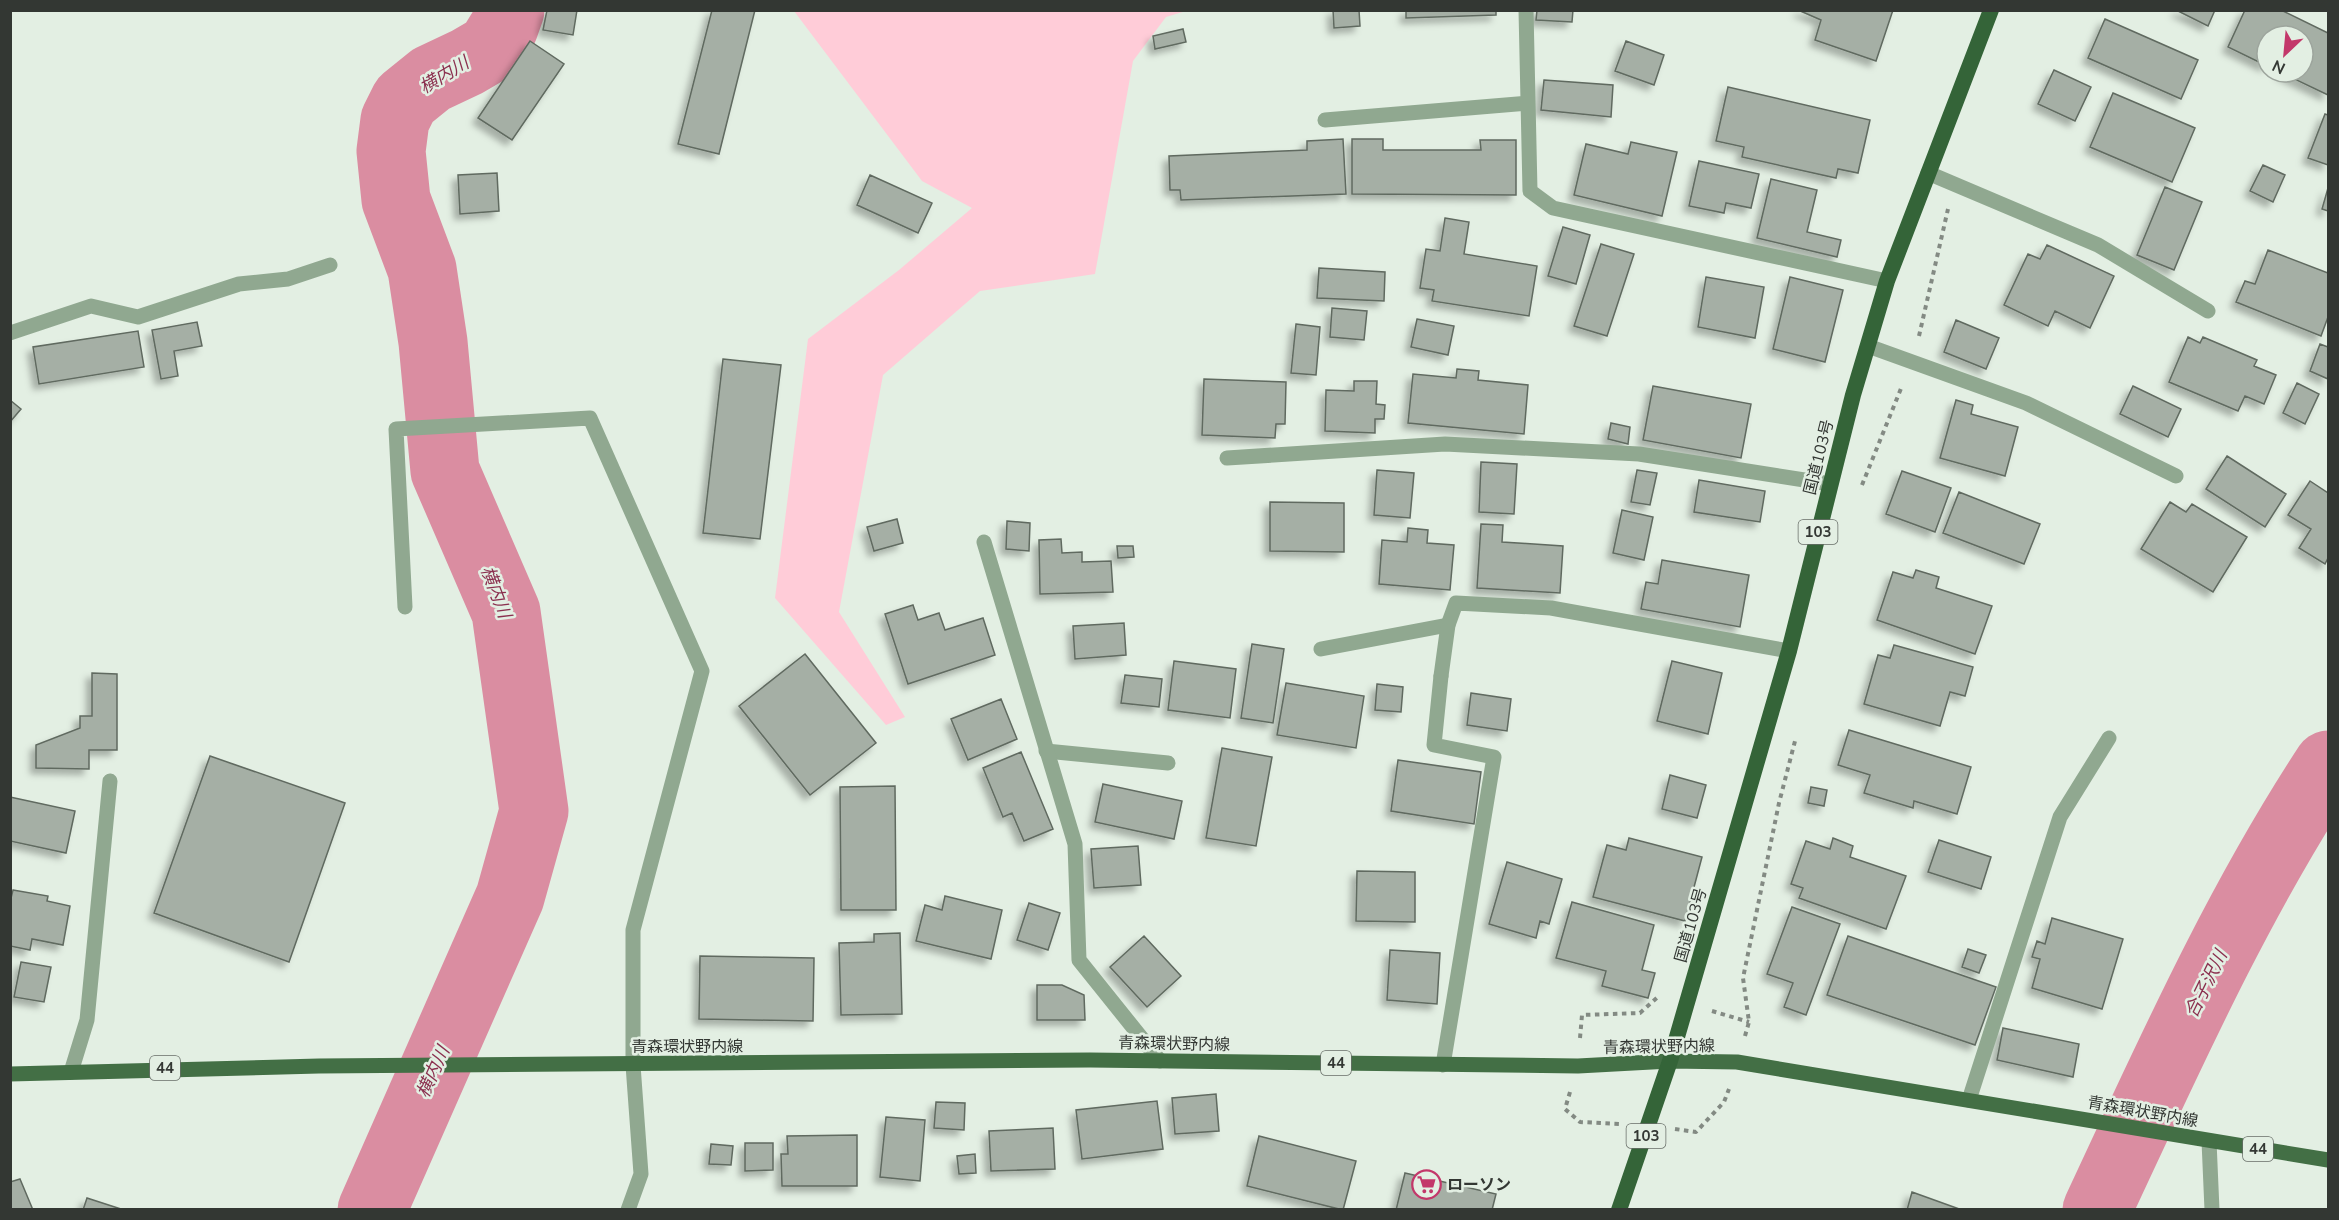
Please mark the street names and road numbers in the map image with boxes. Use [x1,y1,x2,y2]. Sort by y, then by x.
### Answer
street label: 国道103号 [1799,417,1839,497]
road number: 103 [1798,520,1838,544]
street label: 国道103号 [1670,885,1712,965]
street label: 青森環状野内線 [1118,1032,1230,1056]
street label: 青森環状野内線 [1603,1035,1715,1059]
street label: 青森環状野内線 [631,1036,743,1058]
road number: 44 [1321,1051,1351,1075]
road number: 44 [150,1056,180,1080]
street label: 青森環状野内線 [2086,1091,2200,1133]
road number: 103 [1626,1124,1666,1148]
road number: 44 [2243,1137,2273,1161]

